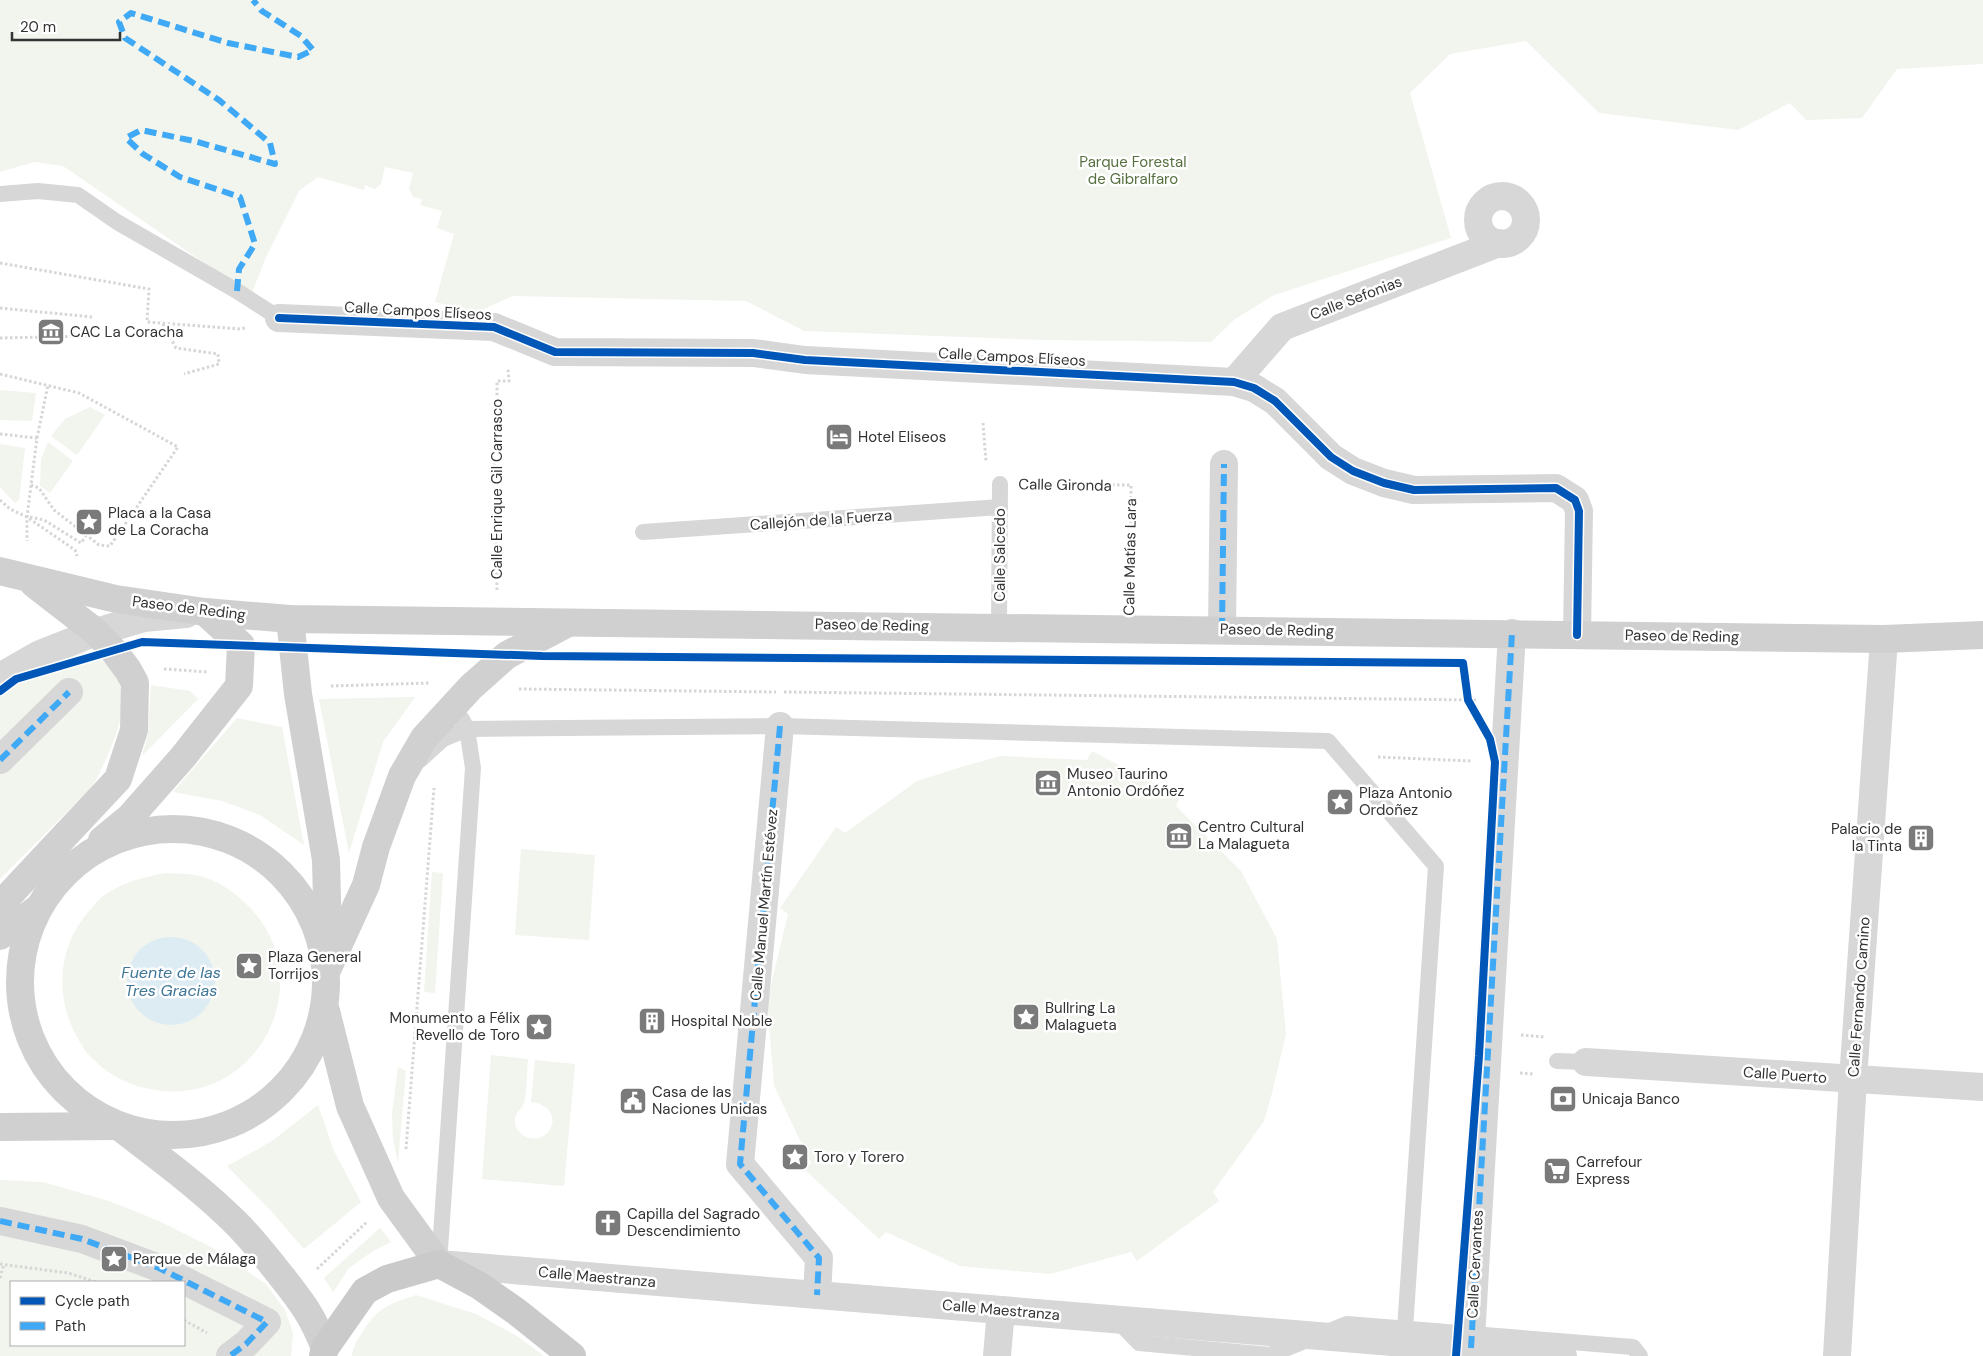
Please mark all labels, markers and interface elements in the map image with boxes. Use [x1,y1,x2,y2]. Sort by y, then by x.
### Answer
scale bar [12,10,120,42]
text: 20 m [20,17,56,37]
park label: Parque Forestal de Gibralfaro [1079,152,1187,189]
street label: Calle Sefonias [1307,271,1405,325]
street label: Calle Campos Elíseos [344,297,492,325]
museum icon: CAC La Coracha [36,317,66,347]
place label: CAC La Coracha [70,322,183,342]
street label: Calle Campos Elíseos [938,343,1086,371]
street label: Calle Enrique Gil Carrasco [487,399,507,579]
hotel icon: Hotel Eliseos [824,422,854,452]
place label: Hotel Eliseos [858,427,946,447]
street label: Calle Gironda [1018,474,1112,496]
street label: Calle Matías Lara [1119,498,1141,616]
place label: Placa a la Casa de La Coracha [108,503,211,540]
street label: Callejón de la Fuerza [749,505,893,535]
place icon: Placa a la Casa de La Coracha [74,507,104,537]
street label: Calle Salcedo [990,508,1010,602]
street label: Paseo de Reding [131,591,247,625]
street label: Paseo de Reding [815,614,929,636]
street label: Paseo de Reding [1220,619,1334,641]
street label: Paseo de Reding [1625,625,1739,647]
place label: Museo Taurino Antonio Ordóñez [1067,764,1185,801]
museum icon: Museo Taurino Antonio Ordóñez [1033,768,1063,798]
place label: Plaza Antonio Ordoñez [1359,783,1453,820]
place icon: Plaza Antonio Ordoñez [1325,787,1355,817]
street label: Calle Manuel Martín Estévez [746,808,782,1002]
place label: Centro Cultural La Malagueta [1198,817,1304,854]
place label: Palacio de la Tinta [1831,819,1902,856]
museum icon: Centro Cultural La Malagueta [1164,821,1194,851]
building icon: Palacio de la Tinta [1906,823,1936,853]
street label: Calle Fernando Camino [1843,916,1875,1078]
place label: Plaza General Torrijos [268,947,361,984]
place icon: Plaza General Torrijos [234,951,264,981]
water label: Fuente de las Tres Gracias [121,962,221,1001]
place label: Bullring La Malagueta [1045,998,1117,1035]
place icon: Bullring La Malagueta [1011,1002,1041,1032]
building icon: Hospital Noble [637,1006,667,1036]
place label: Monumento a Félix Revello de Toro [389,1008,521,1045]
place label: Hospital Noble [671,1011,773,1031]
place icon: Monumento a Félix Revello de Toro [524,1012,554,1042]
street label: Calle Puerto [1742,1062,1828,1088]
place label: Casa de las Naciones Unidas [652,1082,767,1119]
bank icon: Unicaja Banco [1548,1084,1578,1114]
public building icon: Casa de las Naciones Unidas [618,1086,648,1116]
place label: Unicaja Banco [1582,1089,1680,1109]
place icon: Toro y Torero [780,1142,810,1172]
place label: Toro y Torero [814,1147,904,1167]
place label: Carrefour Express [1576,1152,1643,1189]
supermarket icon: Carrefour Express [1542,1156,1572,1186]
place label: Capilla del Sagrado Descendimiento [627,1204,760,1241]
church icon: Capilla del Sagrado Descendimiento [593,1208,623,1238]
street label: Calle Cervantes [1462,1209,1488,1319]
place icon: Parque de Málaga [99,1244,129,1274]
place label: Parque de Málaga [133,1249,256,1269]
street label: Calle Maestranza [537,1262,657,1292]
legend [10,1281,185,1346]
text: Cycle path [55,1291,130,1311]
street label: Calle Maestranza [941,1295,1061,1325]
text: Path [55,1316,86,1336]

